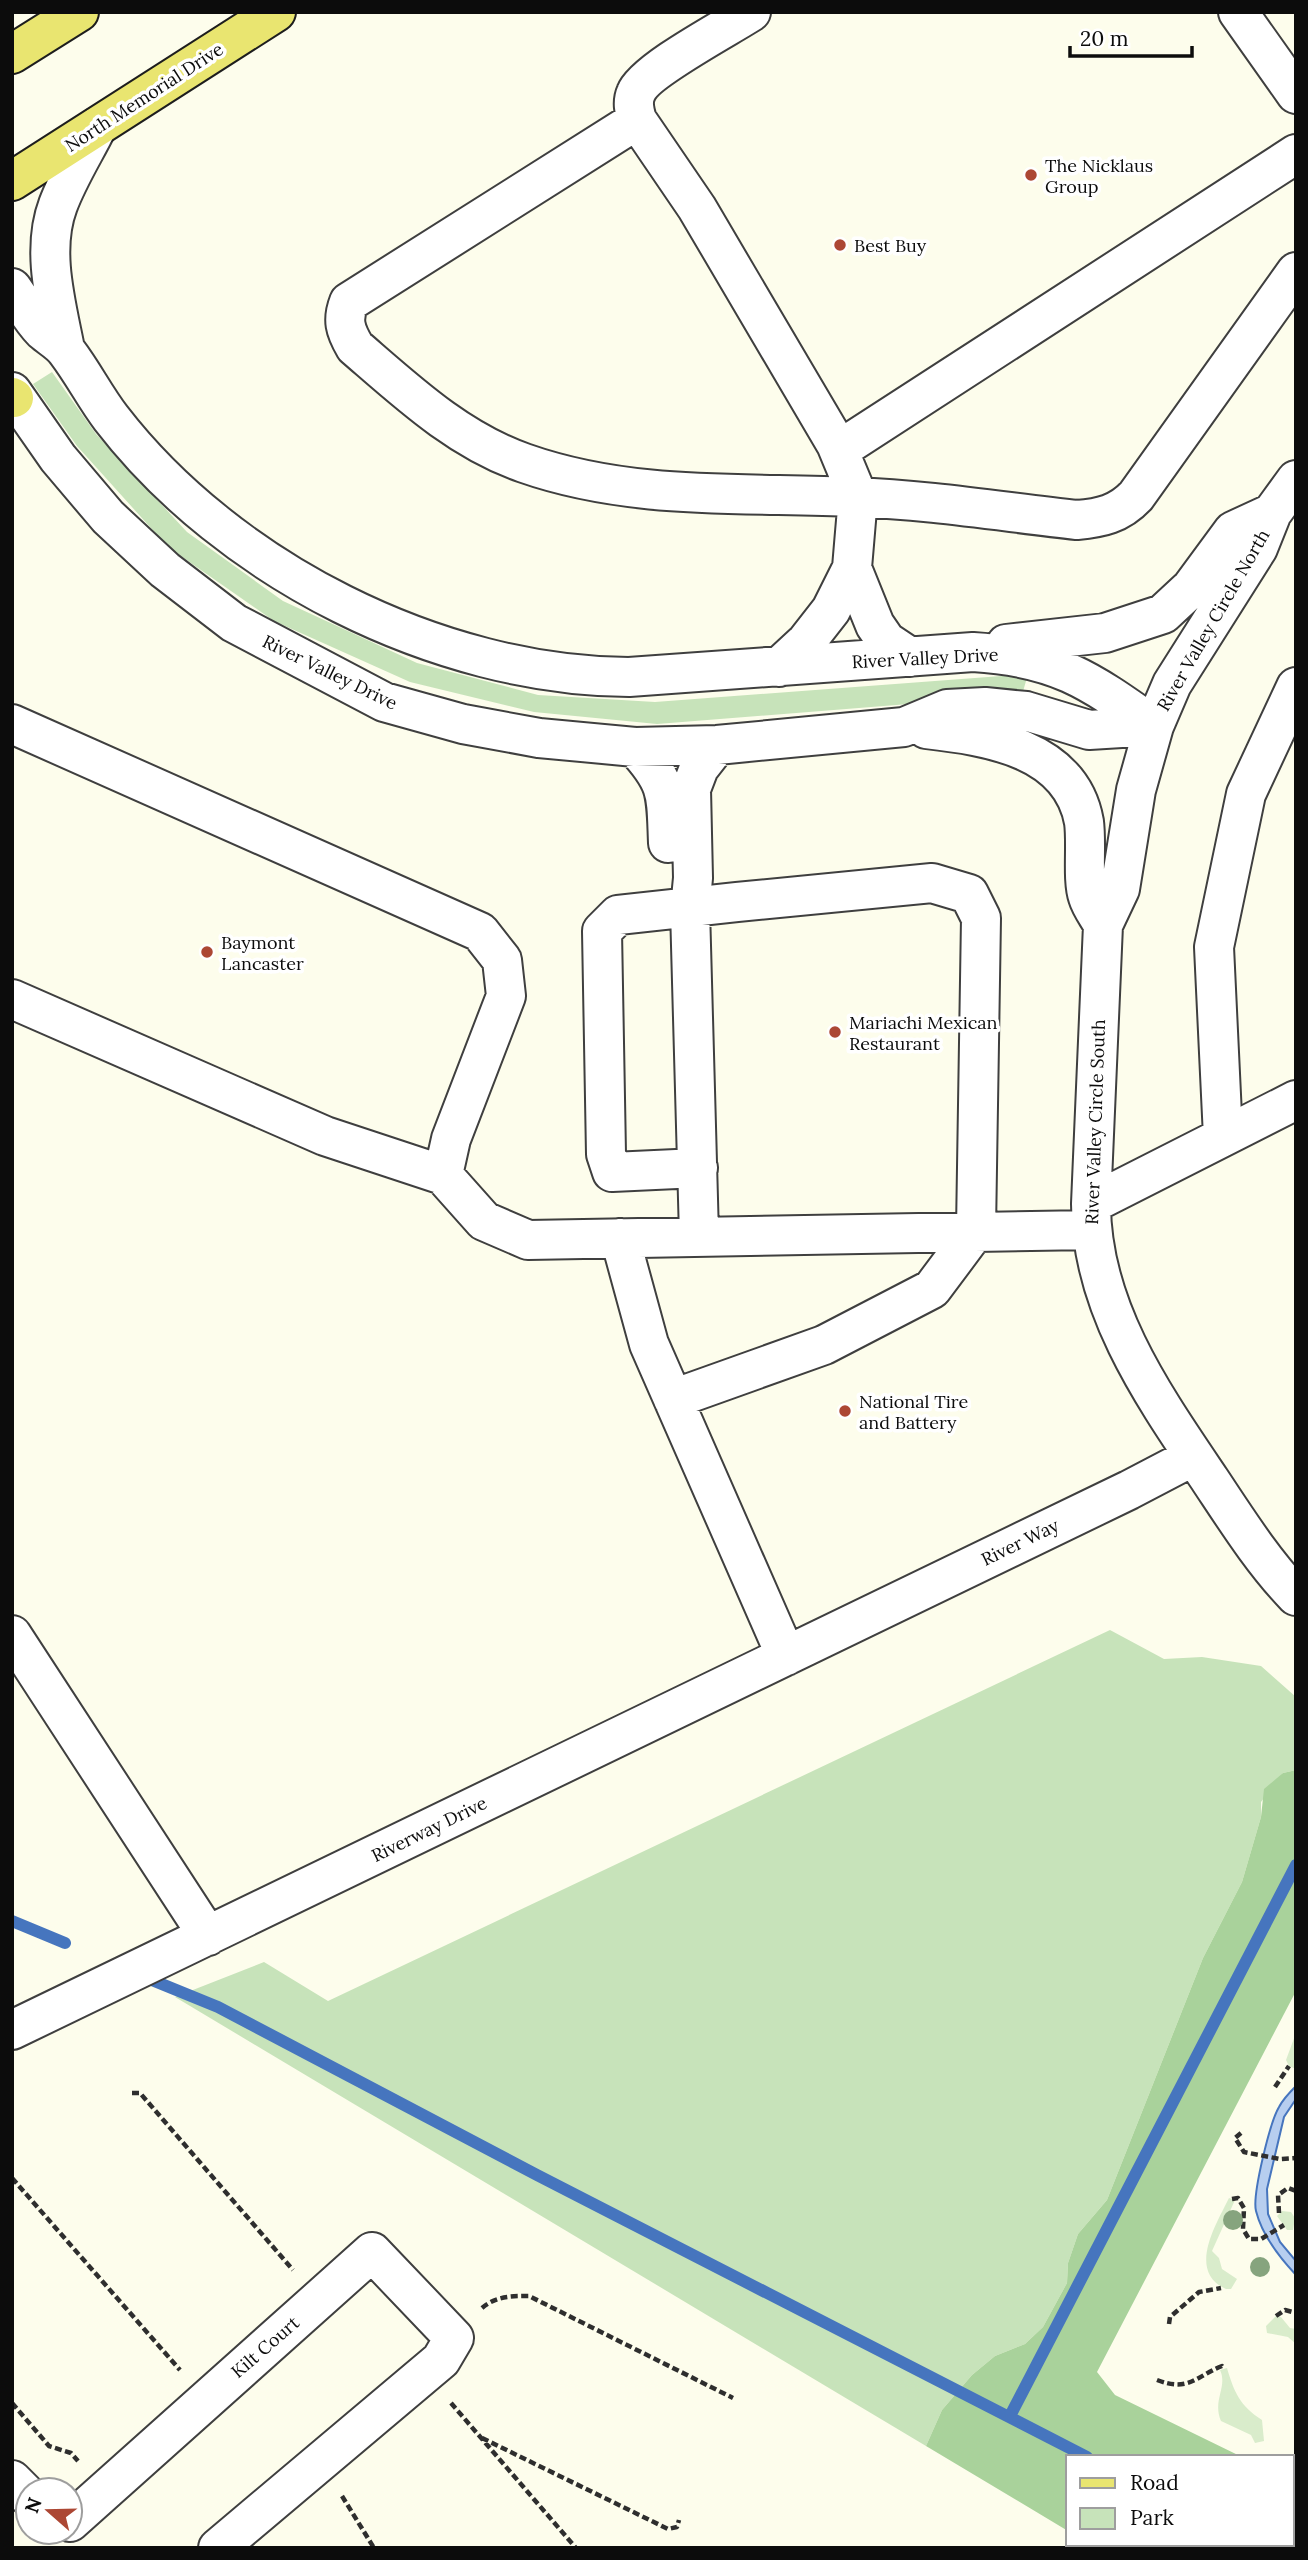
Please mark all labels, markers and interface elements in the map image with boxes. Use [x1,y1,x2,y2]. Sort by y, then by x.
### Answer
scale bar [1070,14,1192,58]
text: 20 m [1080,25,1129,52]
street label: North Memorial Drive [61,37,228,157]
place label: The Nicklaus Group [1045,154,1153,198]
marker: The Nicklaus Group [1023,167,1039,183]
place label: Best Buy [854,234,927,257]
marker: Best Buy [832,237,848,253]
street label: River Valley Circle North [1152,525,1275,715]
street label: River Valley Drive [259,629,401,715]
street label: River Valley Drive [851,643,999,673]
place label: Baymont Lancaster [221,931,304,975]
marker: Baymont Lancaster [199,944,215,960]
place label: Mariachi Mexican Restaurant [849,1011,998,1055]
street label: River Valley Circle South [1080,1019,1110,1225]
marker: Mariachi Mexican Restaurant [827,1024,843,1040]
place label: National Tire and Battery [859,1390,968,1434]
marker: National Tire and Battery [837,1403,853,1419]
street label: River Way [977,1513,1063,1571]
street label: Riverway Drive [367,1791,491,1867]
street label: Kilt Court [226,2311,304,2383]
legend [1066,2455,1294,2546]
text: Road [1130,2469,1179,2496]
north arrow [14,2476,84,2546]
text: N [19,2494,47,2516]
text: Park [1130,2504,1174,2531]

